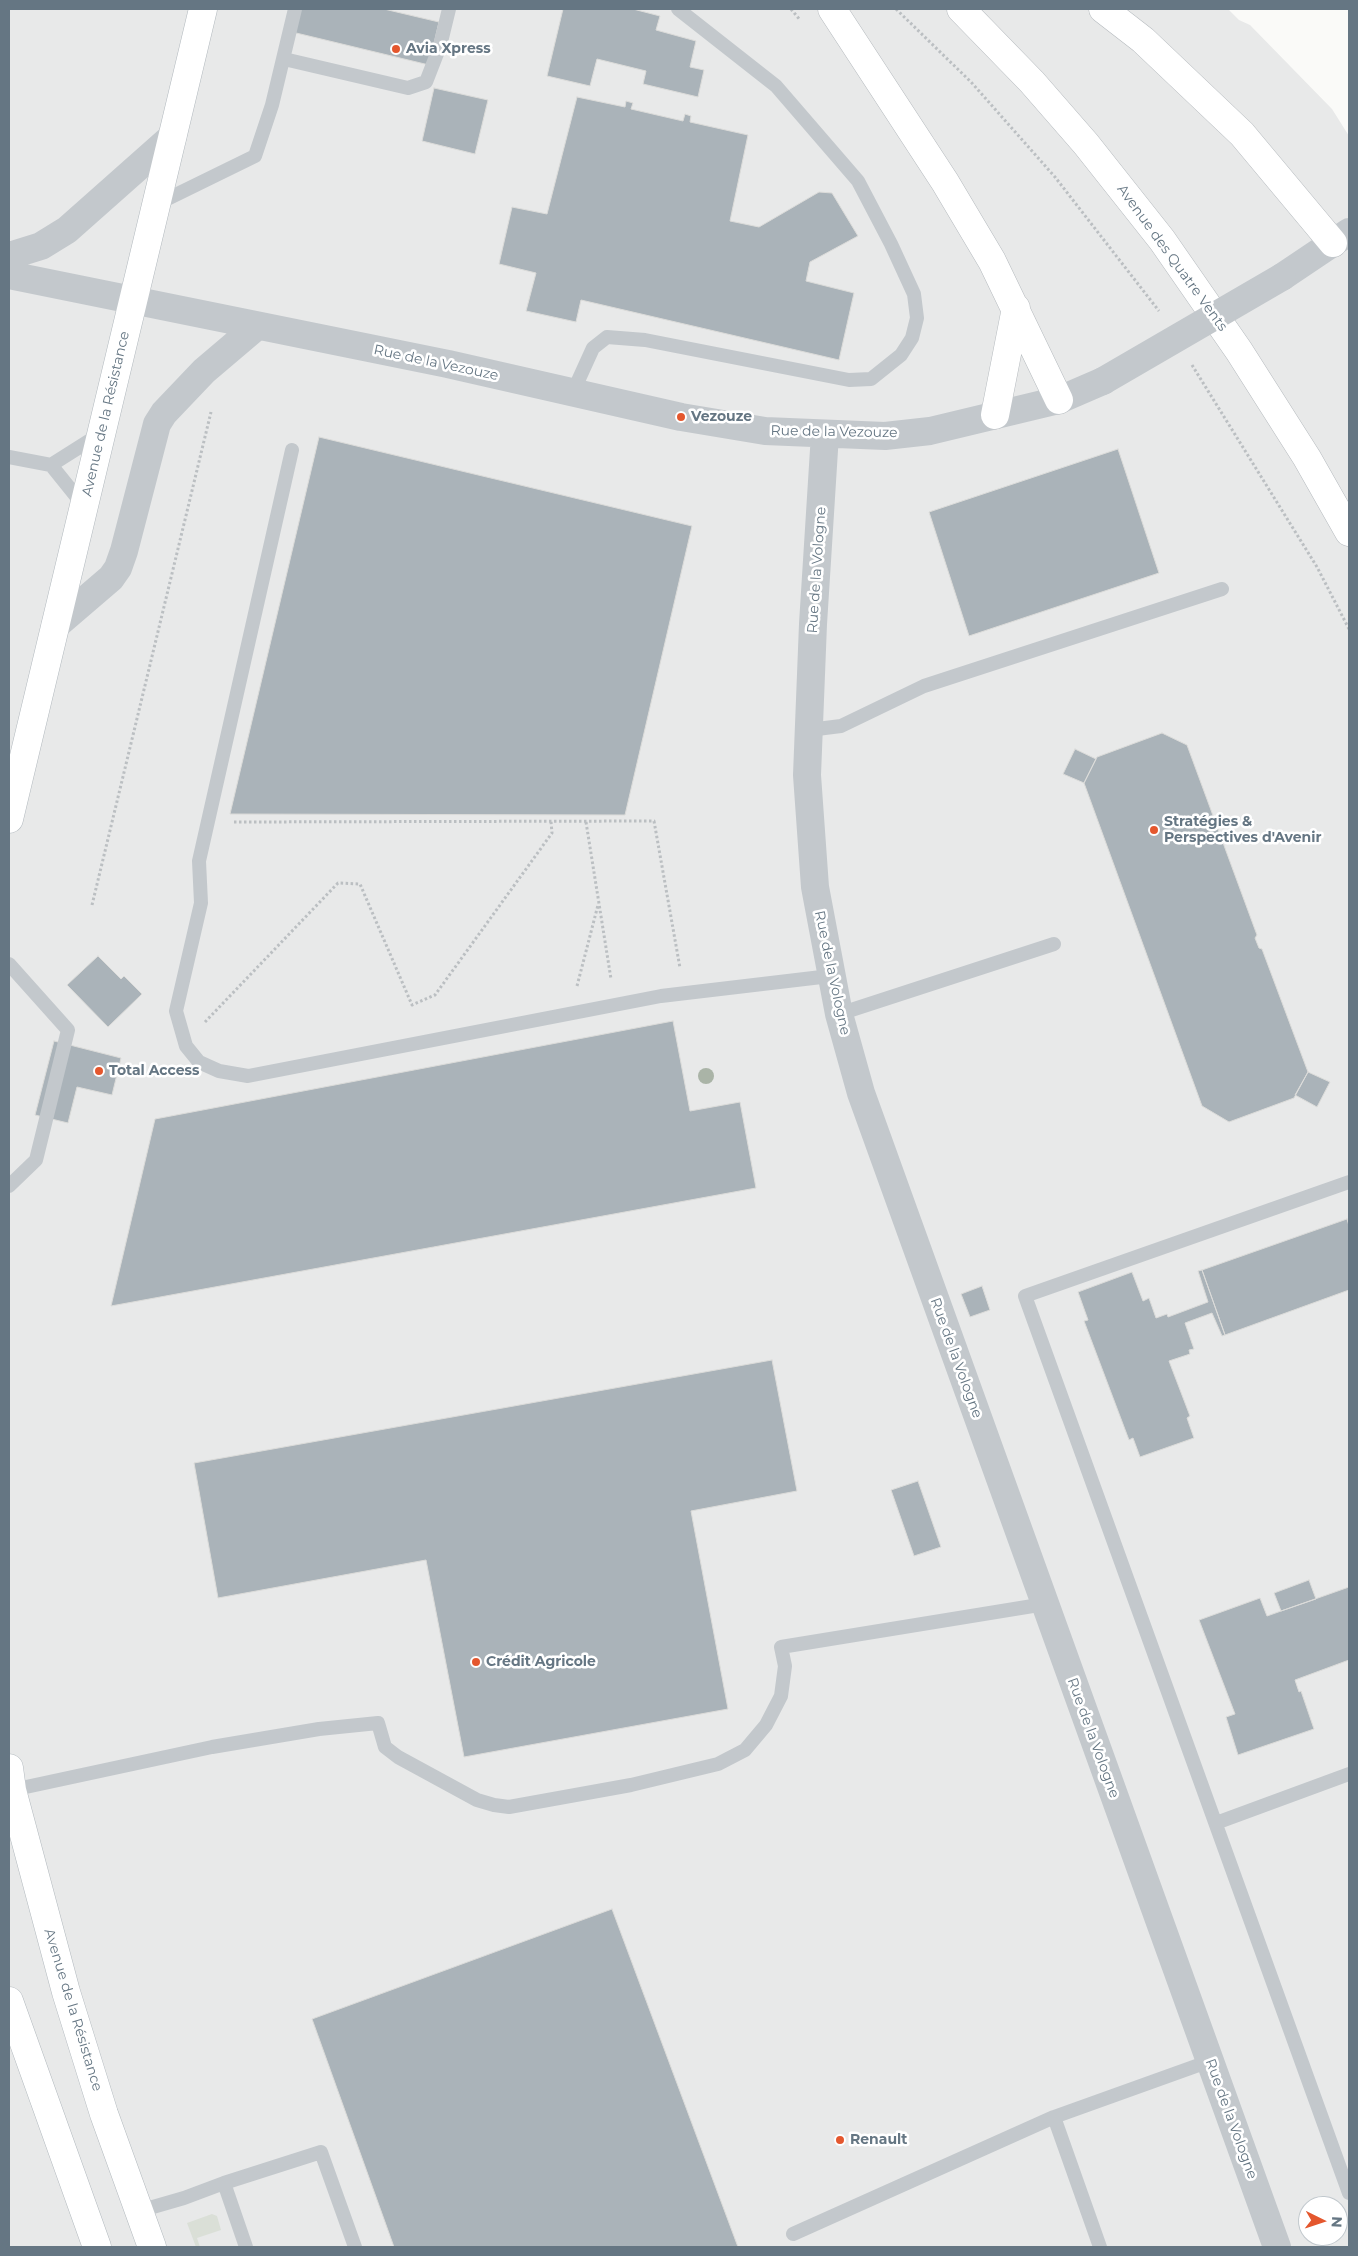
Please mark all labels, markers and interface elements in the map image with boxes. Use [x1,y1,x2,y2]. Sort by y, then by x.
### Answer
place label: Avia Xpress [406,41,491,57]
marker: Avia Xpress [390,43,402,55]
street label: Avenue des Quatre Vents [1113,181,1231,335]
street label: Avenue de la Résistance [79,330,133,498]
street label: Rue de la Vezouze [372,342,500,384]
place label: Vezouze [691,409,752,425]
marker: Vezouze [675,411,687,423]
street label: Rue de la Vezouze [770,422,898,442]
street label: Rue de la Vologne [804,506,830,634]
place label: Stratégies & Perspectives d'Avenir [1164,814,1322,846]
marker: Stratégies & Perspectives d'Avenir [1148,824,1160,836]
street label: Rue de la Vologne [811,909,853,1037]
place label: Total Access [109,1063,199,1079]
marker: Total Access [93,1065,105,1077]
street label: Rue de la Vologne [926,1296,986,1420]
place label: Crédit Agricole [486,1654,596,1670]
marker: Crédit Agricole [470,1656,482,1668]
street label: Rue de la Vologne [1063,1676,1123,1800]
street label: Avenue de la Résistance [40,1927,106,2093]
street label: Rue de la Vologne [1201,2057,1261,2181]
place label: Renault [850,2132,907,2148]
marker: Renault [834,2134,846,2146]
north arrow [1298,2196,1348,2246]
text: N [1328,2216,1346,2228]

